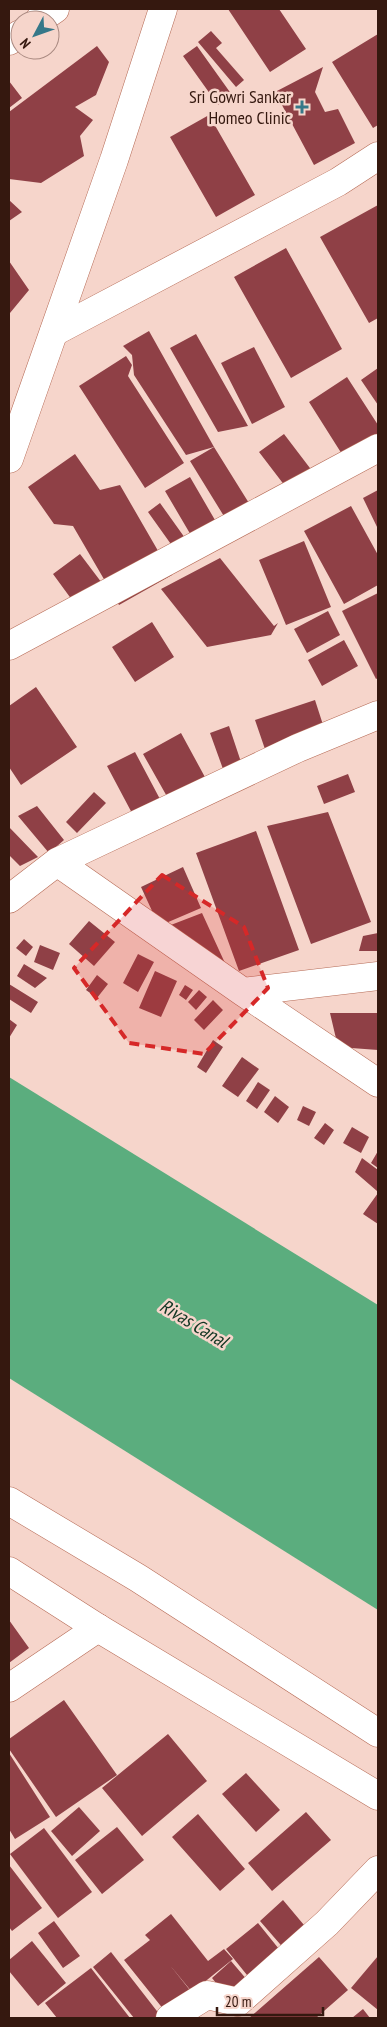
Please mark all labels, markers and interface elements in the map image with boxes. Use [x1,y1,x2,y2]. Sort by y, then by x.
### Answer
north arrow [10,10,60,60]
text: N [16,35,34,52]
place label: Sri Gowri Sankar Homeo Clinic [189,85,292,129]
marker: Sri Gowri Sankar Homeo Clinic [295,100,309,114]
water label: Rivas Canal [156,1293,234,1353]
scale bar [217,1984,323,2016]
text: 20 m [225,1992,251,2011]

